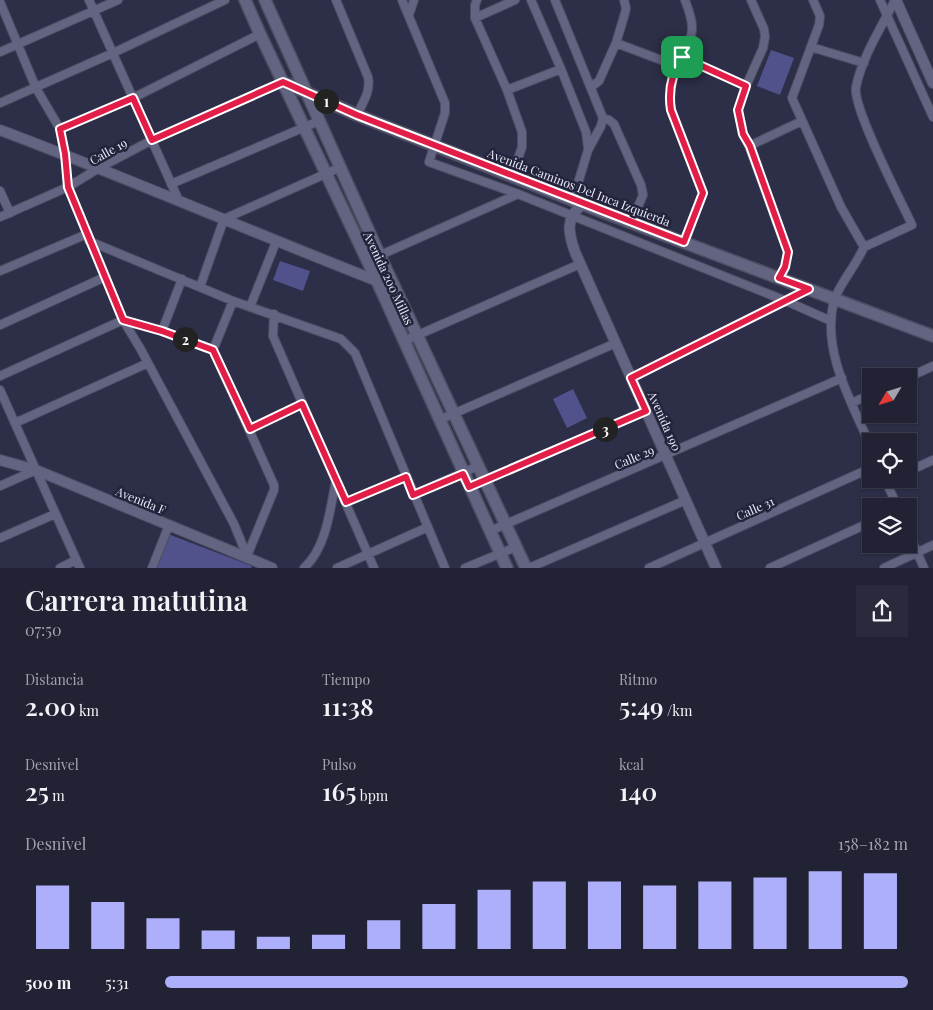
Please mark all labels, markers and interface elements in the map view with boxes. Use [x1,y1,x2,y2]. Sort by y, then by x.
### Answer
pin [661,36,703,78]
icon: arrive [668,43,696,71]
pin: 1 [314,88,338,114]
text: 1 [324,92,329,111]
street label: Calle 19 [86,134,130,168]
street label: Avenida Caminos Del Inca Izquierda [484,144,673,229]
street label: Avenida 200 Millas [360,228,418,327]
pin: 2 [172,326,198,352]
text: 2 [182,330,189,349]
north arrow [862,368,918,422]
map controls [862,368,917,553]
street label: Avenida 190 [644,388,685,453]
pin: 3 [592,416,618,442]
text: 3 [602,420,609,439]
button: locate [862,433,917,488]
street label: Calle 29 [612,441,656,473]
street label: Avenida F [113,482,169,517]
street label: Calle 31 [734,492,777,523]
button: layers [862,498,917,553]
text: Carrera matutina [25,581,248,618]
button: share [856,585,908,637]
text: 07:50 [25,619,62,640]
text: Distancia [25,670,84,689]
text: Tiempo [322,670,370,689]
text: Ritmo [619,670,657,689]
text: 2.00 [25,689,76,722]
text: 11:38 [322,689,374,722]
text: 5:49 [619,689,664,722]
text: km [76,701,99,720]
text: /km [664,701,692,720]
text: Desnivel [25,755,79,774]
text: Pulso [322,755,356,774]
text: kcal [619,755,644,774]
text: 25 [25,774,49,807]
text: 165 [322,774,356,807]
text: 140 [619,774,657,807]
text: m [49,786,65,805]
text: bpm [356,786,388,805]
text: Desnivel [25,833,86,854]
text: 158–182 m [838,833,908,854]
text: 500 m [25,972,71,993]
text: 5:31 [105,972,129,993]

